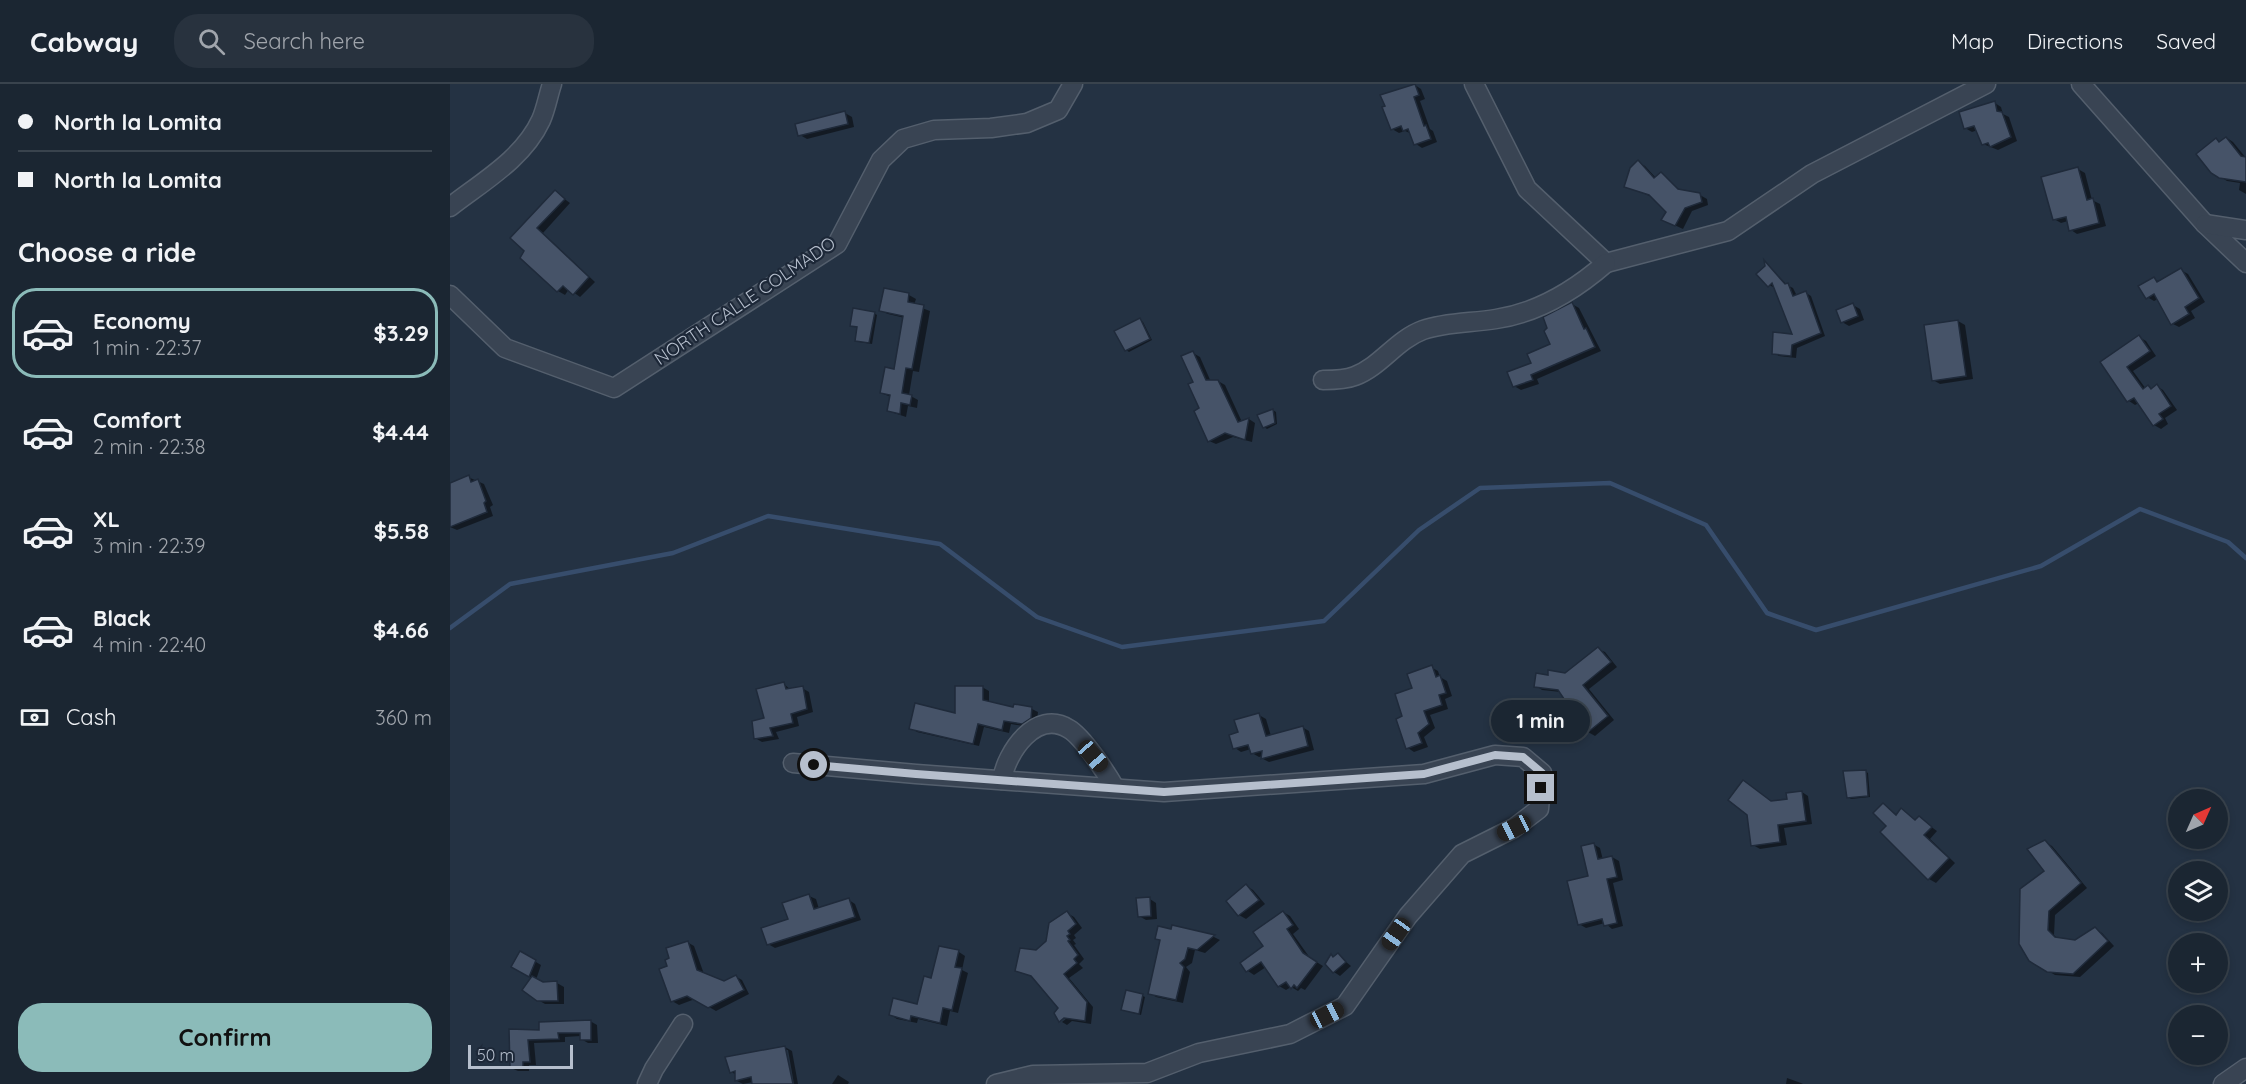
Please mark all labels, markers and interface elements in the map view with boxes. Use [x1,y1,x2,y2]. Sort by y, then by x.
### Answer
search box [174,14,594,68]
text: Cabway [30,24,138,59]
icon: search [195,25,228,58]
text: Search here [243,27,365,55]
text: Map [1951,28,1994,54]
text: Directions [2027,28,2123,54]
text: Saved [2156,28,2216,54]
text: North la Lomita [54,108,222,136]
text: North la Lomita [54,166,222,194]
street label: NORTH CALLE COLMADO [650,231,840,370]
text: Choose a ride [18,235,196,269]
icon: car [21,306,75,360]
text: Economy [93,307,191,335]
text: $3.29 [374,319,429,347]
text: 1 min · 22:37 [93,335,201,360]
icon: car [21,405,75,459]
text: Comfort [93,406,182,434]
text: $4.44 [372,418,429,446]
text: 2 min · 22:38 [93,434,206,459]
icon: car [21,504,75,558]
text: XL [93,505,120,533]
text: $5.58 [374,517,429,545]
text: 3 min · 22:39 [93,533,205,558]
icon: car [21,603,75,657]
text: Black [93,604,151,632]
text: $4.66 [373,616,429,644]
text: 4 min · 22:40 [93,632,206,657]
icon: cash [18,701,51,734]
callout: 1 min [1492,701,1590,743]
text: Cash [66,703,117,731]
text: 360 m [375,705,432,730]
text: 1 min [1516,708,1565,733]
car [1074,737,1112,775]
route start [800,751,827,778]
route end [1527,774,1554,801]
north arrow [2168,789,2228,849]
map controls [2168,789,2228,1065]
car [1494,812,1534,844]
button: layers [2168,861,2228,921]
car [1378,914,1414,954]
button: + [2168,933,2228,993]
car [1307,999,1347,1031]
button: Confirm [18,1003,432,1072]
button: − [2168,1005,2228,1065]
scale bar [468,1042,573,1070]
text: 50 m [477,1045,514,1065]

